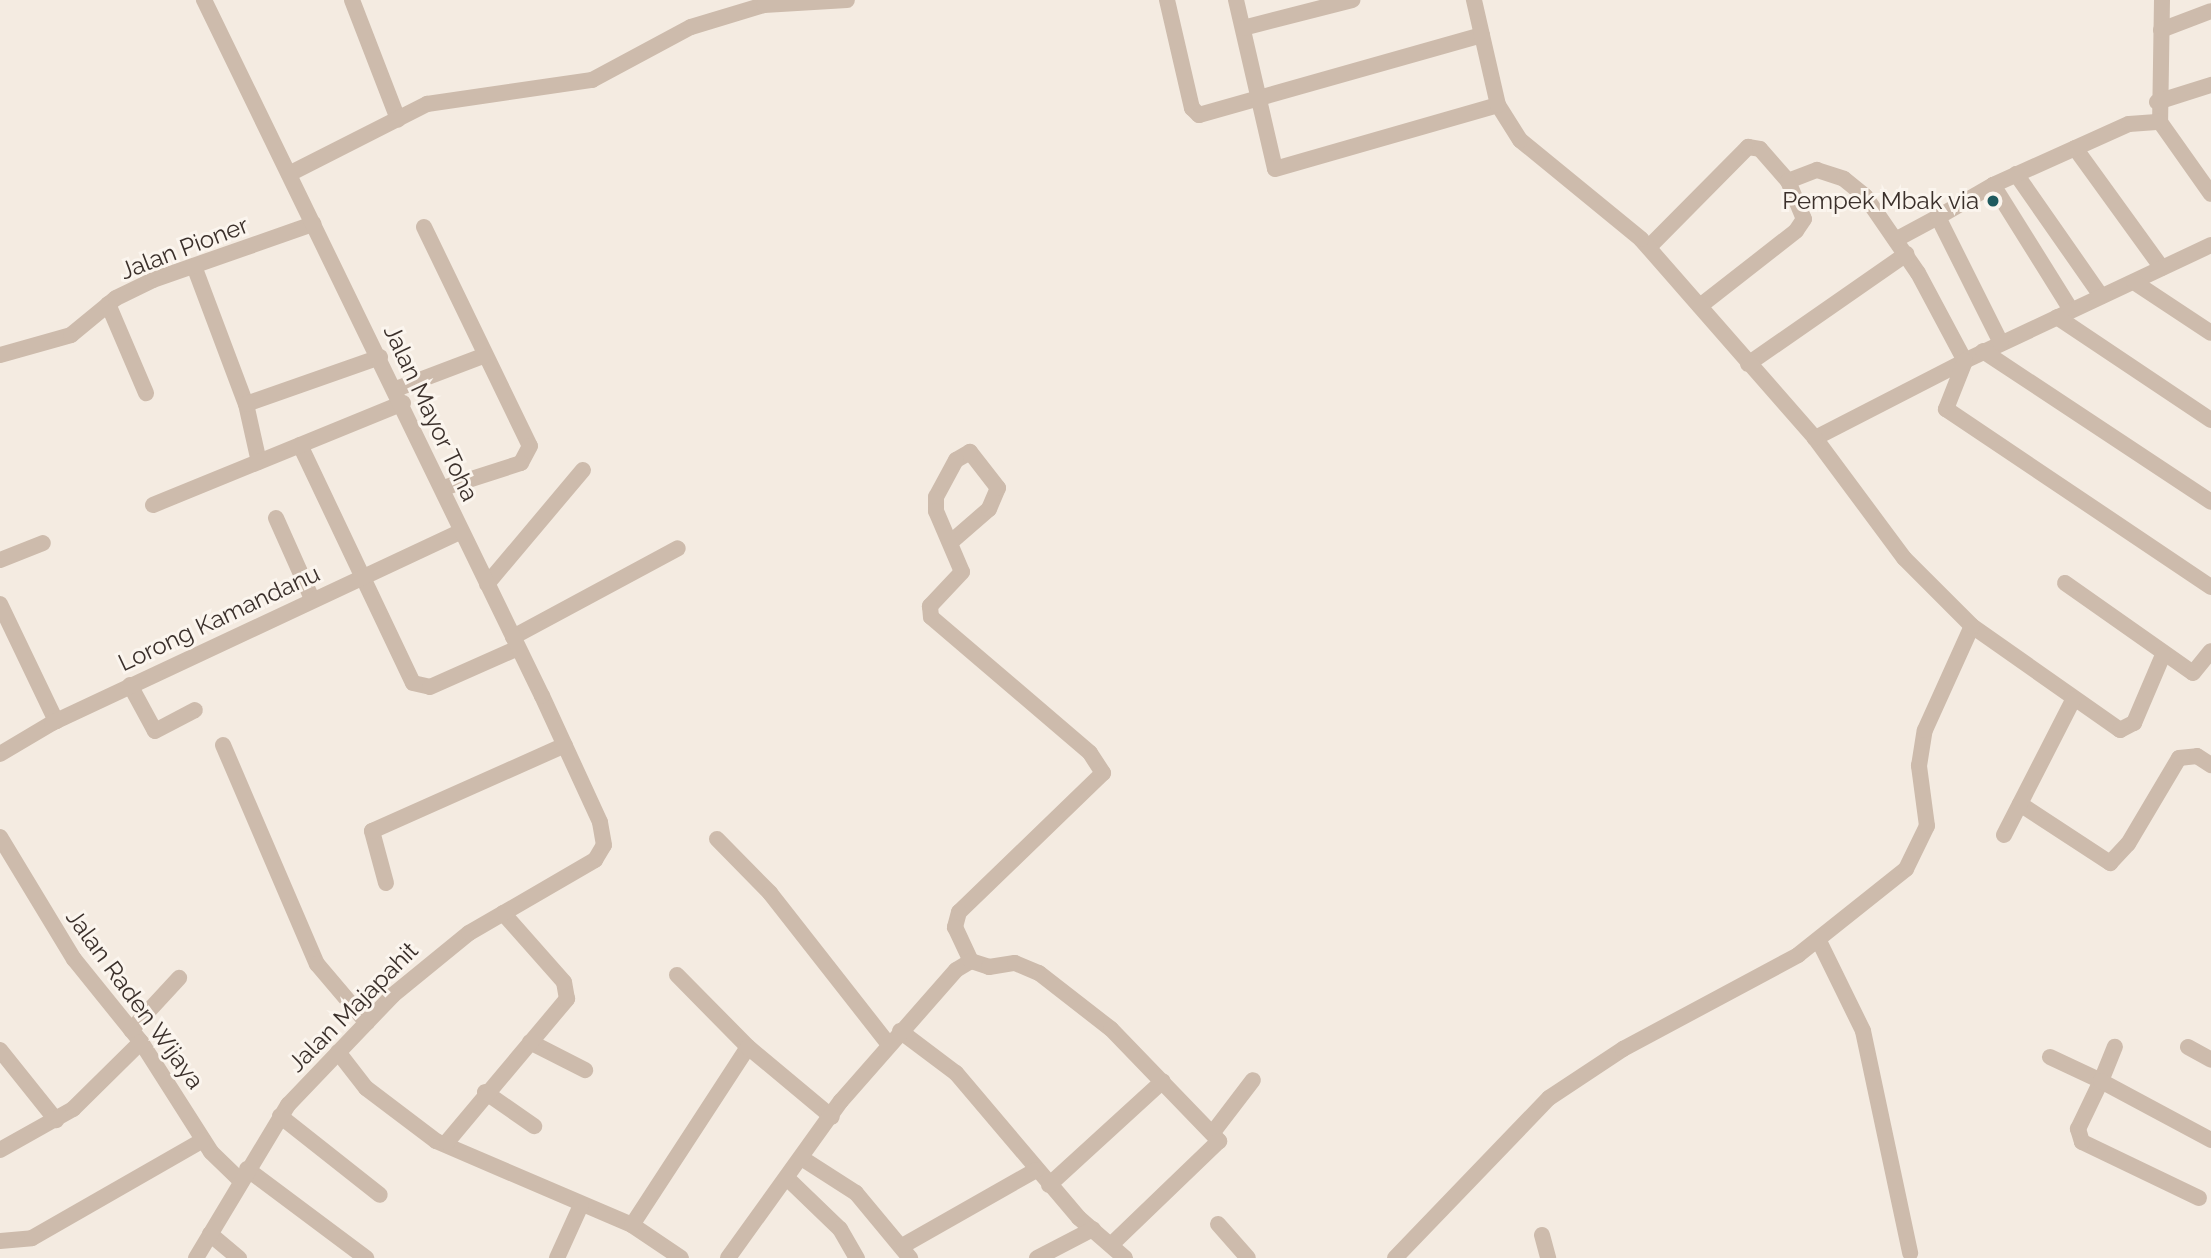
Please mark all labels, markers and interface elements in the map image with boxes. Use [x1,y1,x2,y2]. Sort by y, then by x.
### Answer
place label: Pempek Mbak via [1782,187,1979,215]
marker: Pempek Mbak via [1985,193,2001,209]
street label: Jalan Pioner [116,210,252,286]
street label: Jalan Mayor Toha [377,320,485,506]
street label: Lorong Kamandanu [114,559,324,677]
street label: Jalan Raden Wijaya [60,903,210,1095]
street label: Jalan Majapahit [282,936,424,1078]

